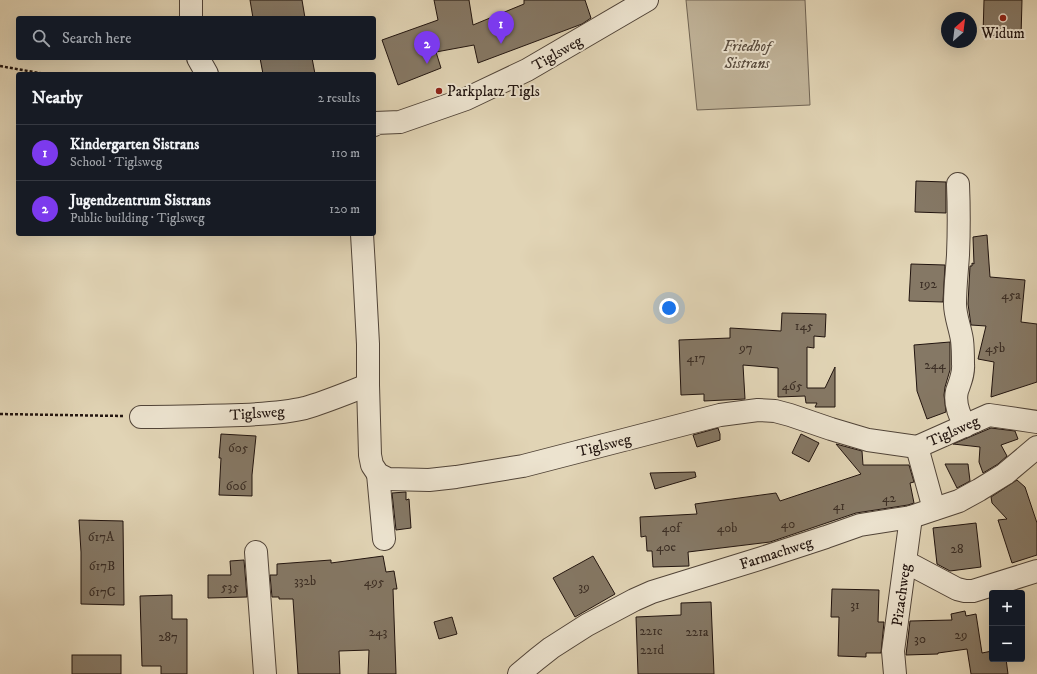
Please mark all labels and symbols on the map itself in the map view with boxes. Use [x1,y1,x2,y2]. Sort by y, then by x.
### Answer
pin: 1 [488,11,514,44]
north arrow [941,12,977,48]
marker: Widum [998,13,1008,23]
place label: Widum [980,24,1025,43]
pin: 2 [414,31,440,64]
street label: Tiglsweg [529,31,586,75]
park label: Friedhof Sistrans [723,37,775,73]
place label: Parkplatz Tigls [447,82,540,101]
marker: Parkplatz Tigls [434,86,444,96]
house number: 192 [919,276,937,292]
house number: 45a [1001,287,1021,303]
your location [659,298,679,318]
house number: 145 [795,318,814,334]
house number: 97 [738,340,753,356]
house number: 45b [985,340,1005,356]
house number: 417 [686,350,706,366]
house number: 244 [924,357,946,373]
house number: 465 [782,378,803,394]
street label: Tiglsweg [229,402,286,425]
street label: Tiglsweg [924,411,983,451]
street label: Tiglsweg [575,429,634,461]
house number: 605 [228,440,249,456]
house number: 606 [226,478,247,494]
house number: 42 [882,490,897,506]
house number: 41 [833,498,845,514]
house number: 40 [781,516,795,532]
house number: 40f [662,520,682,536]
house number: 40b [717,520,737,536]
house number: 617A [88,529,115,545]
street label: Farmachweg [737,533,816,574]
house number: 40e [656,539,676,555]
house number: 28 [951,541,963,557]
house number: 617B [89,558,115,574]
street label: Pizachweg [888,562,915,627]
house number: 332b [294,573,316,589]
house number: 495 [364,574,385,590]
house number: 535 [221,579,239,595]
house number: 39 [578,579,590,595]
house number: 617C [89,584,115,600]
house number: 31 [850,597,860,613]
house number: 221c [639,623,663,639]
house number: 243 [369,624,388,640]
house number: 221a [685,624,709,640]
house number: 29 [955,627,967,643]
house number: 287 [158,629,178,645]
house number: 30 [914,631,926,647]
house number: 221d [640,642,665,658]

